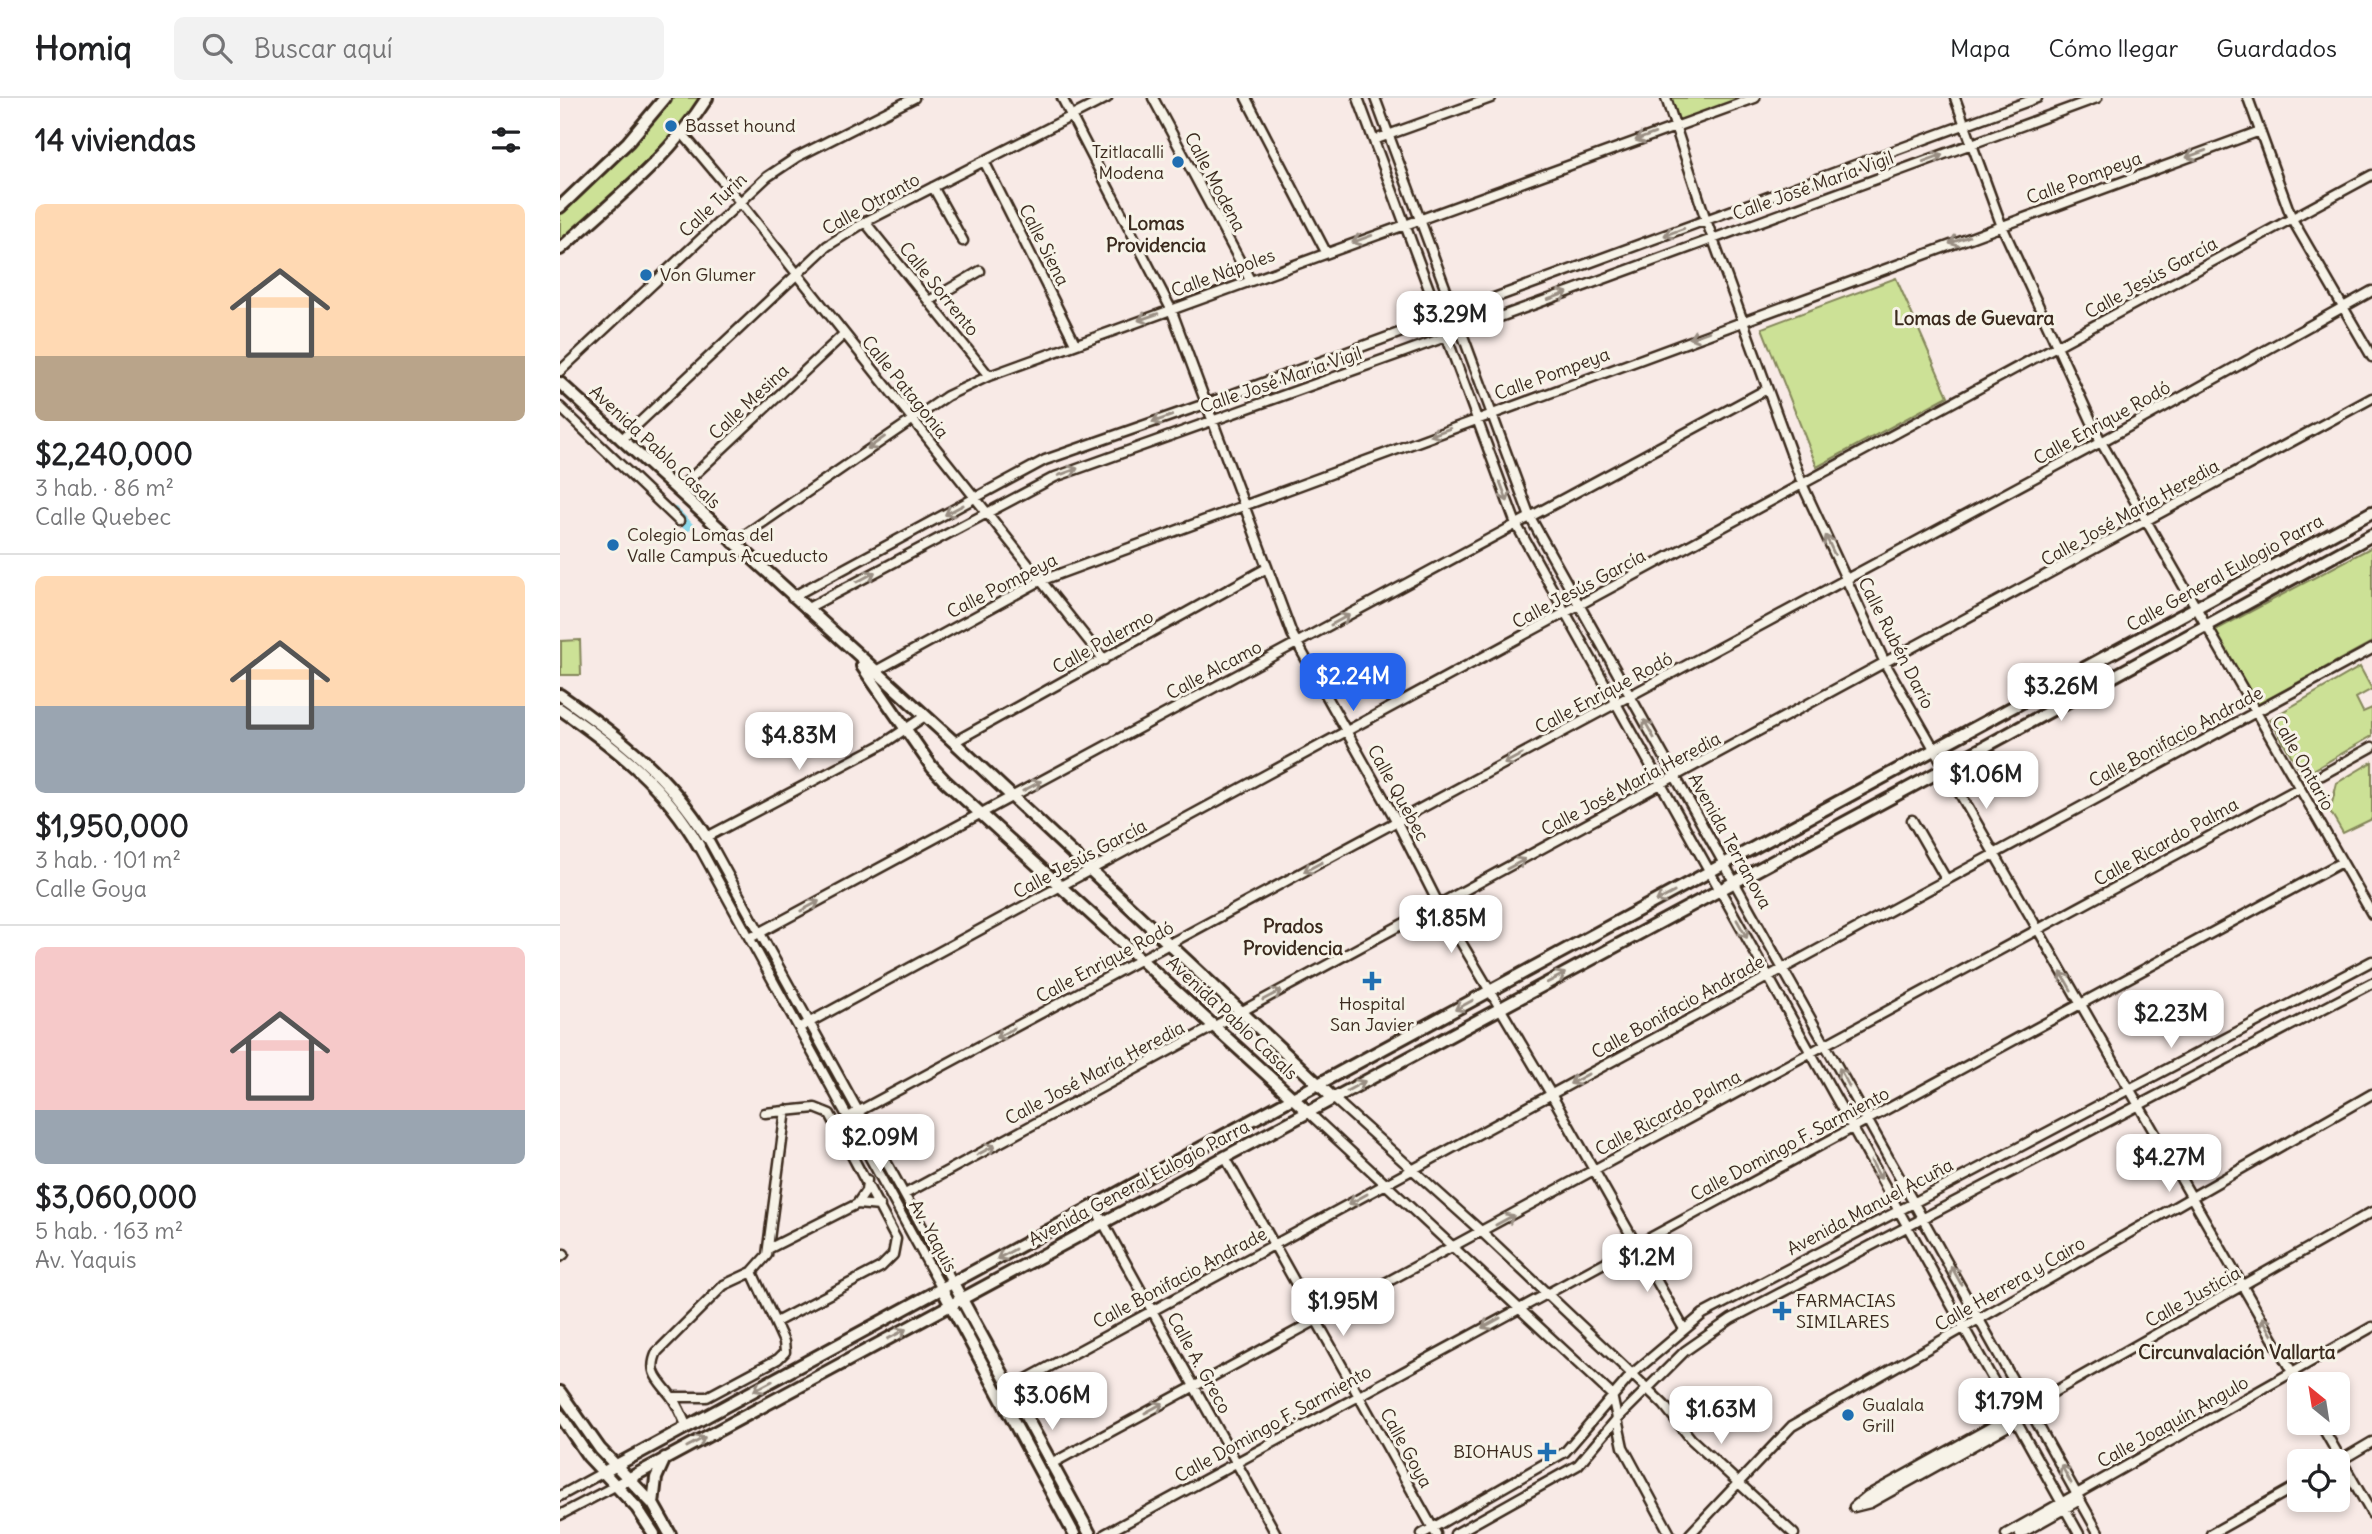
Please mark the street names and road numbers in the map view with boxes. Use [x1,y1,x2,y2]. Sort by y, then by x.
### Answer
street label: Calle Modena [1180,128,1251,236]
street label: Calle José María Vigil [1729,146,1896,225]
street label: Calle Pompeya [2023,146,2145,209]
street label: Calle Turín [674,167,751,242]
street label: Calle Otranto [818,167,924,240]
street label: Calle Siena [1014,200,1075,289]
street label: Calle Jesús García [2080,232,2221,323]
street label: Calle Sorrento [894,237,984,340]
street label: Calle Nápoles [1168,243,1278,302]
street label: Calle Patagonia [857,331,954,443]
street label: Calle José María Vigil [1197,341,1365,418]
street label: Calle Pompeya [1491,342,1613,405]
street label: Calle Mesina [704,359,793,445]
street label: Calle Enrique Rodó [2029,375,2174,470]
street label: Avenida Pablo Casals [585,380,726,513]
street label: Calle José María Heredia [2037,454,2223,571]
street label: Calle General Eulogio Parra [2122,509,2327,636]
street label: Calle Jesús García [1508,544,1649,633]
street label: Calle Pompeya [943,548,1061,623]
street label: Calle Rubén Darío [1853,573,1940,712]
street label: Calle Palermo [1048,604,1157,679]
street label: Calle Alcamo [1162,635,1265,704]
street label: Calle Enrique Rodó [1531,647,1677,739]
street label: Calle Bonifacio Andrade [2085,681,2267,792]
street label: Calle Ontario [2267,711,2340,814]
street label: Calle José María Heredia [1537,726,1724,841]
street label: Calle Quebec [1363,741,1434,845]
street label: Avenida Terranova [1684,769,1777,913]
street label: Calle Ricardo Palma [2089,792,2242,891]
street label: Calle Jesús García [1009,814,1150,903]
street label: Calle Enrique Rodó [1032,916,1178,1008]
street label: Calle Bonifacio Andrade [1587,949,1768,1064]
street label: Avenida Pablo Casals [1162,951,1303,1084]
street label: Calle José María Heredia [1001,1015,1188,1130]
street label: Calle Ricardo Palma [1591,1064,1745,1161]
street label: Calle Domingo F. Sarmiento [1686,1081,1893,1206]
street label: Avenida General Eulogio Parra [1024,1114,1253,1251]
street label: Avenida Manuel Acuña [1783,1153,1957,1260]
street label: Av. Yaquis [904,1195,963,1276]
street label: Calle Bonifacio Andrade [1089,1222,1271,1333]
street label: Calle Herrera y Cairo [1930,1231,2089,1336]
street label: Calle Justicia [2141,1261,2244,1332]
street label: Calle A. Greco [1162,1308,1237,1417]
street label: Calle Domingo F. Sarmiento [1170,1360,1375,1487]
street label: Calle Joaquín Angulo [2093,1370,2252,1473]
street label: Calle Goya [1375,1404,1438,1492]

